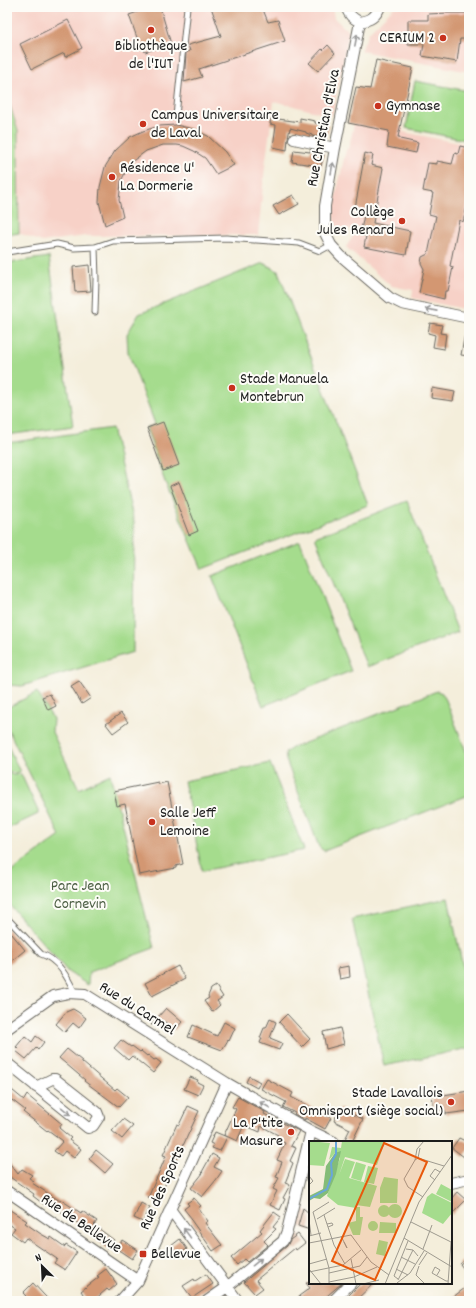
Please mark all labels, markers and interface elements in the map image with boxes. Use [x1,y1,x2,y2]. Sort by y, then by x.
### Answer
marker: Bibliothèque de l'IUT [146,25,156,35]
place label: CERIUM 2 [379,27,435,50]
marker: CERIUM 2 [438,33,448,43]
one-way arrow [352,34,360,47]
place label: Bibliothèque de l'IUT [115,35,187,76]
street label: Rue Christian d'Elva [301,67,347,189]
place label: Gymnase [386,95,440,118]
marker: Gymnase [373,101,383,111]
place label: Campus Universitaire de Laval [151,104,279,145]
marker: Campus Universitaire de Laval [138,119,148,129]
place label: Résidence U' La Dormerie [120,157,194,198]
one-way arrow [328,161,336,174]
marker: Résidence U' La Dormerie [107,172,117,182]
place label: Collège Jules Renard [317,201,394,242]
marker: Collège Jules Renard [397,216,407,226]
one-way arrow [425,306,438,314]
place label: Stade Manuela Montebrun [240,368,329,409]
marker: Stade Manuela Montebrun [227,383,237,393]
place label: Salle Jeff Lemoine [160,802,217,843]
marker: Salle Jeff Lemoine [147,817,157,827]
park label: Parc Jean Cornevin [51,875,109,916]
street label: Rue du Carmel [94,976,180,1042]
place label: Stade Lavallois Omnisport (siège social) [299,1082,443,1123]
marker: Stade Lavallois Omnisport (siège social) [446,1097,456,1107]
one-way arrow [259,1101,271,1109]
one-way arrow [61,1106,72,1115]
place label: La P'tite Masure [233,1112,283,1153]
marker: La P'tite Masure [286,1127,296,1137]
inset map [309,1141,452,1284]
street label: Rue des Sports [134,1142,192,1234]
street label: Rue de Bellevue [36,1188,126,1260]
one-way arrow [183,1227,191,1238]
place label: Bellevue [151,1243,201,1266]
north arrow [22,1246,62,1286]
marker: Bellevue [138,1249,148,1259]
text: N [33,1250,45,1267]
one-way arrow [252,1258,263,1266]

